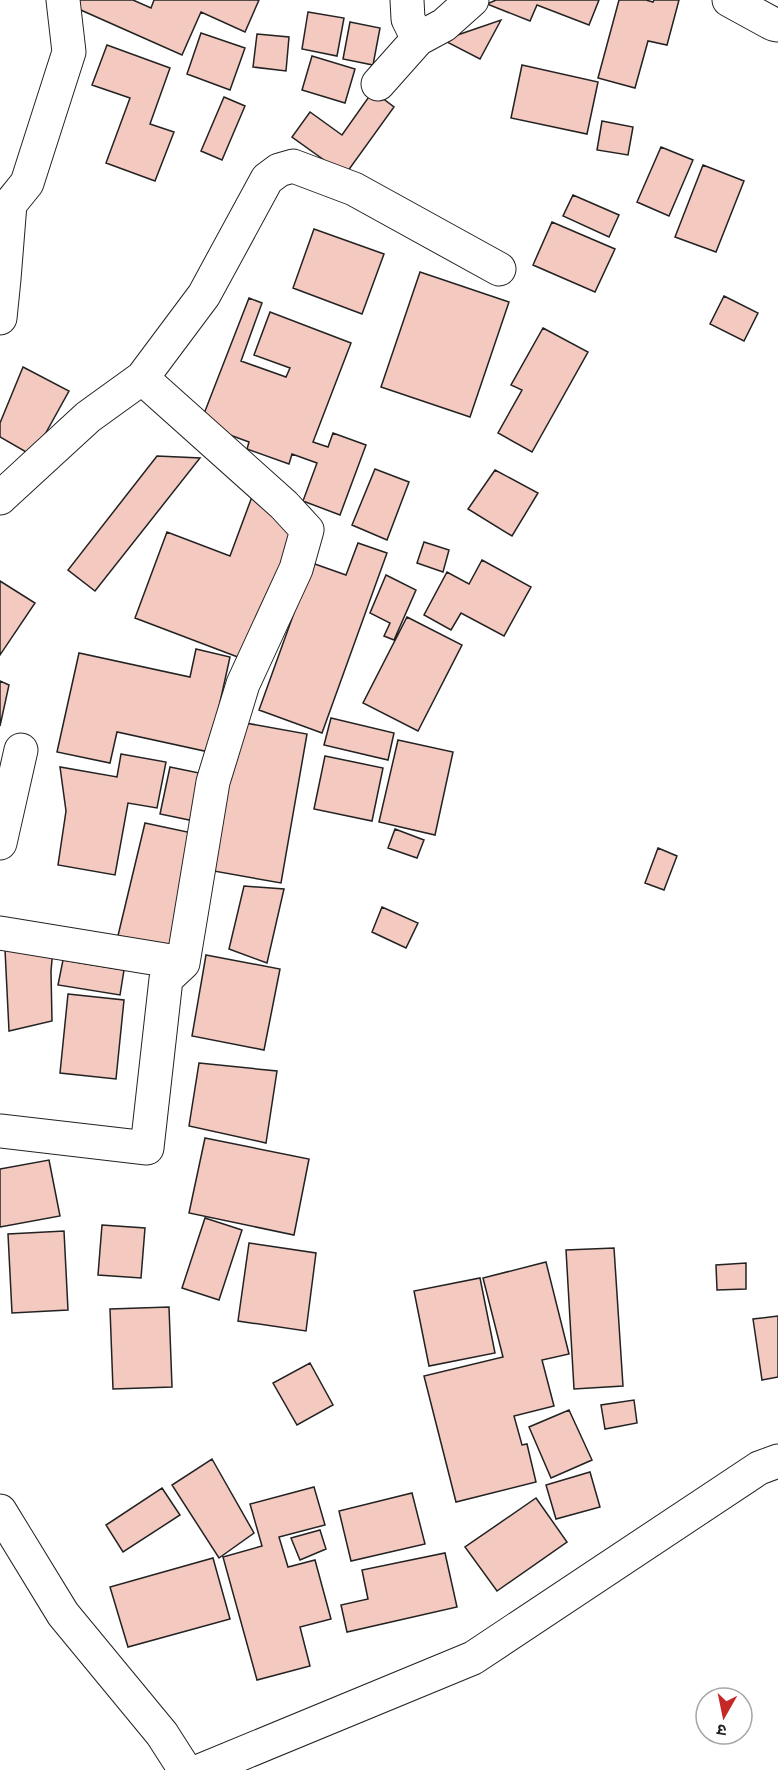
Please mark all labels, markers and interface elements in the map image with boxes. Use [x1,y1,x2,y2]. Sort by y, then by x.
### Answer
north arrow [694,1686,754,1746]
text: उ [715,1720,728,1740]

